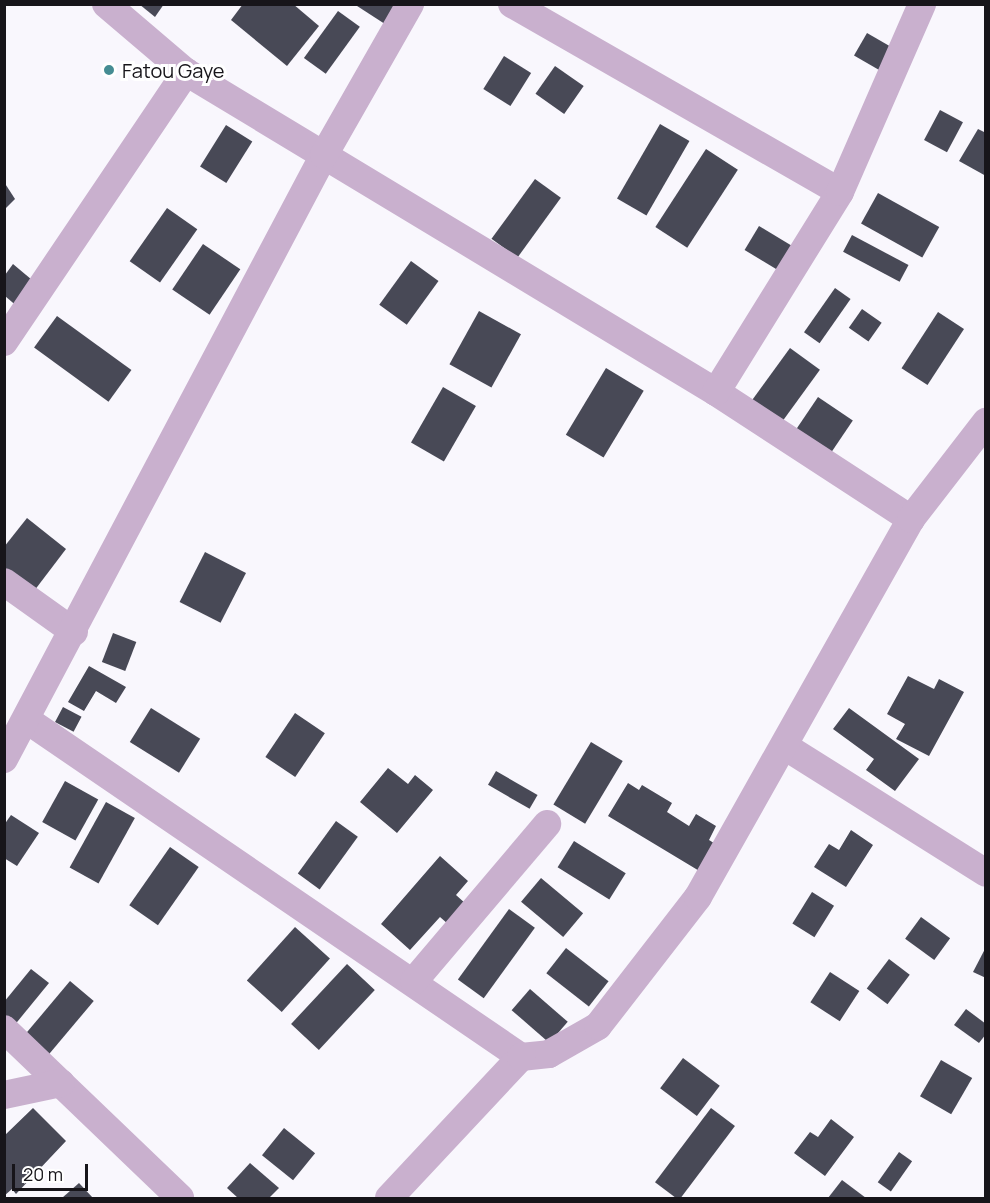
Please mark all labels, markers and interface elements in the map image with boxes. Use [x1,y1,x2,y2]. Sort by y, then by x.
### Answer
place label: Fatou Gaye [122,58,225,82]
marker: Fatou Gaye [100,61,118,79]
scale bar [15,1152,92,1190]
text: 20 m [23,1162,63,1186]

